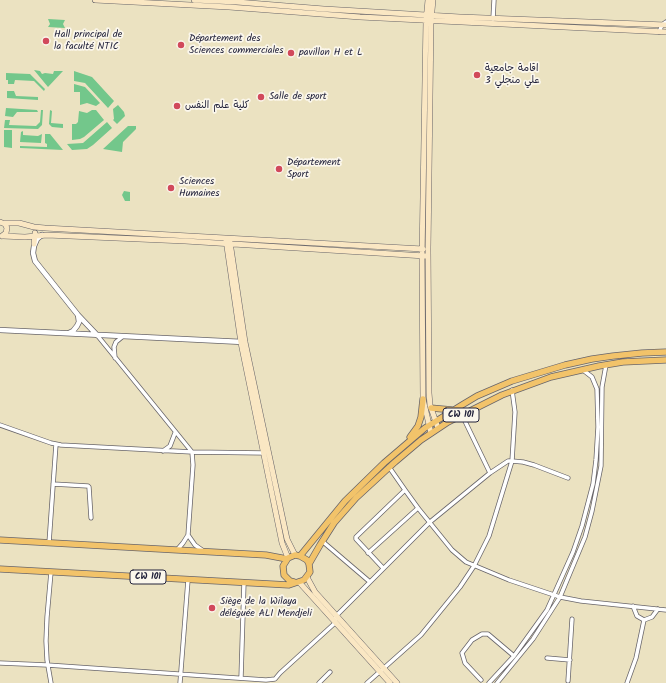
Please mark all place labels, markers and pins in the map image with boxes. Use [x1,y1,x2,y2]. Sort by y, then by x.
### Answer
place label: Hall principal de la faculté NTIC [54,29,122,52]
place label: Département des Sciences commerciales [189,33,284,56]
marker: Hall principal de la faculté NTIC [41,36,51,46]
marker: Département des Sciences commerciales [176,40,186,50]
place label: pavillon H et L [299,47,362,59]
marker: pavillon H et L [286,48,296,58]
place label: اقامة جامعية علي منجلي 3 [485,63,540,86]
marker: اقامة جامعية علي منجلي 3 [472,70,482,80]
place label: Salle de sport [269,91,327,103]
marker: Salle de sport [256,92,266,102]
place label: كلية علم النفس [185,100,249,112]
marker: كلية علم النفس [172,101,182,111]
place label: Département Sport [287,157,341,180]
marker: Département Sport [274,164,284,174]
place label: Sciences Humaines [179,176,220,200]
marker: Sciences Humaines [166,183,176,193]
place label: Siège de la Wilaya déléguée ALI Mendjeli [220,596,312,620]
marker: Siège de la Wilaya déléguée ALI Mendjeli [207,603,217,613]

